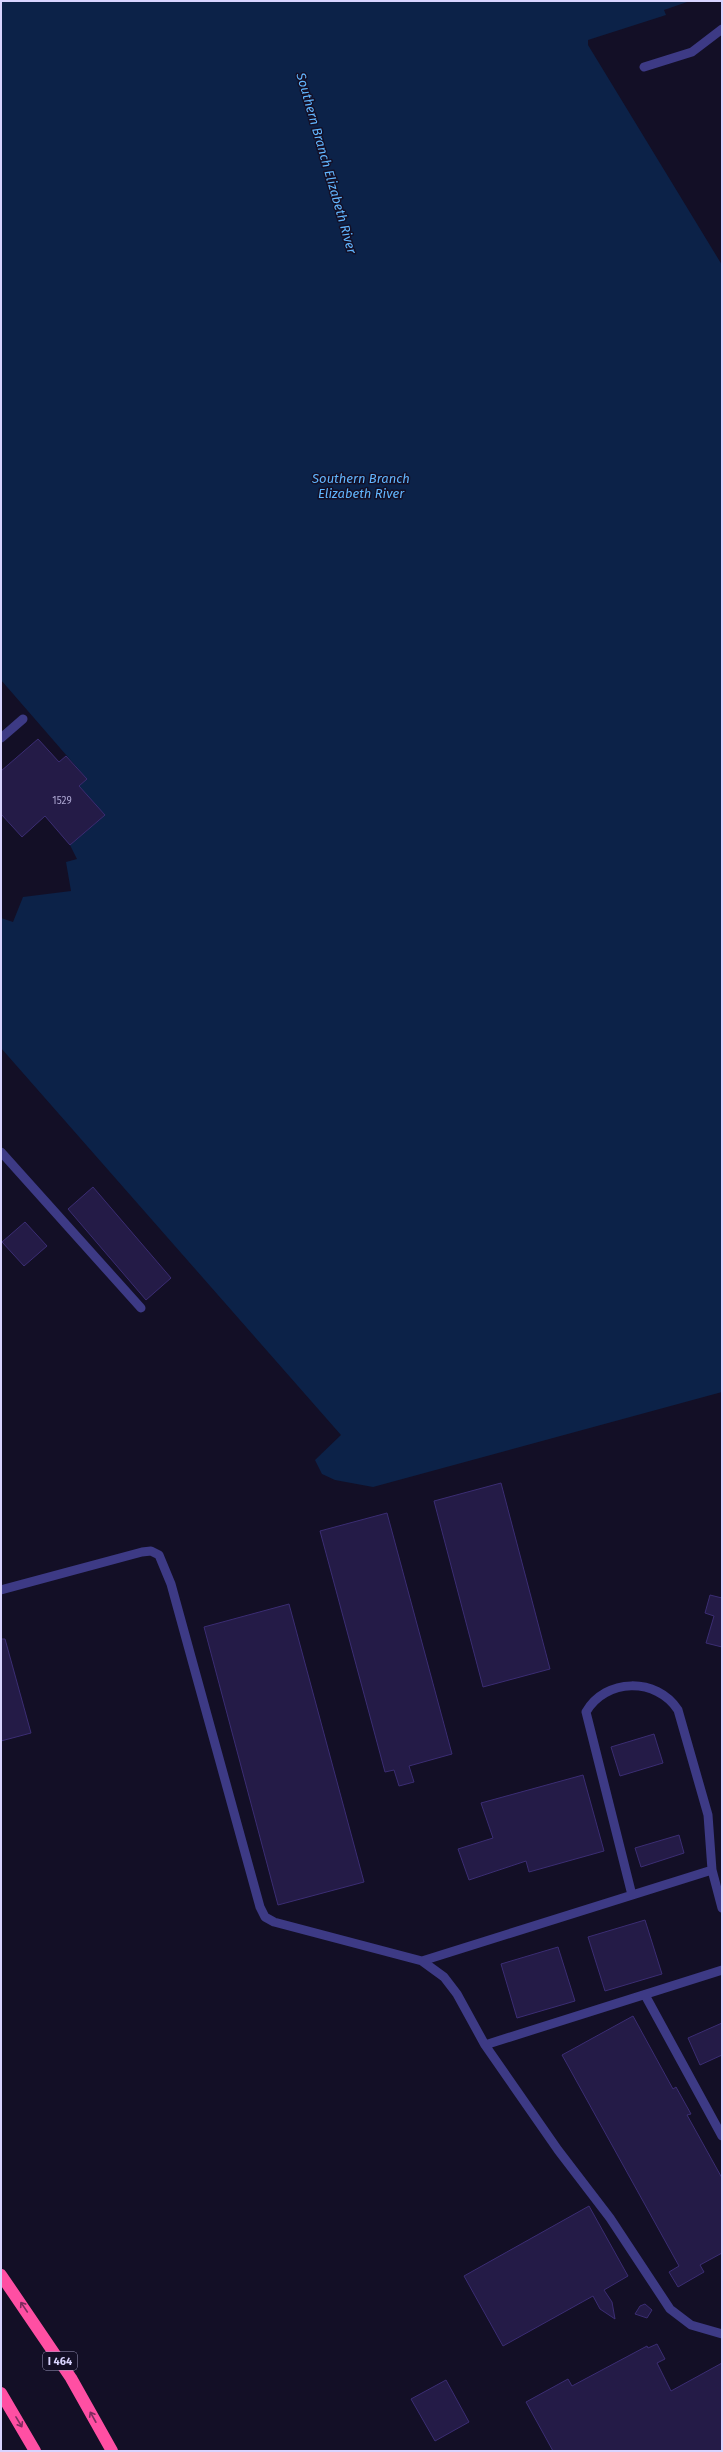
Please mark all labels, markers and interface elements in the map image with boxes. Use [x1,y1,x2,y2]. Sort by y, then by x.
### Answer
water label: Southern Branch Elizabeth River [293,70,360,256]
water label: Southern Branch Elizabeth River [311,471,410,501]
house number: 1529 [52,795,72,807]
one-way arrow [20,2302,28,2313]
road number: I 464 [43,2352,77,2370]
one-way arrow [89,2411,96,2423]
one-way arrow [15,2416,23,2428]

